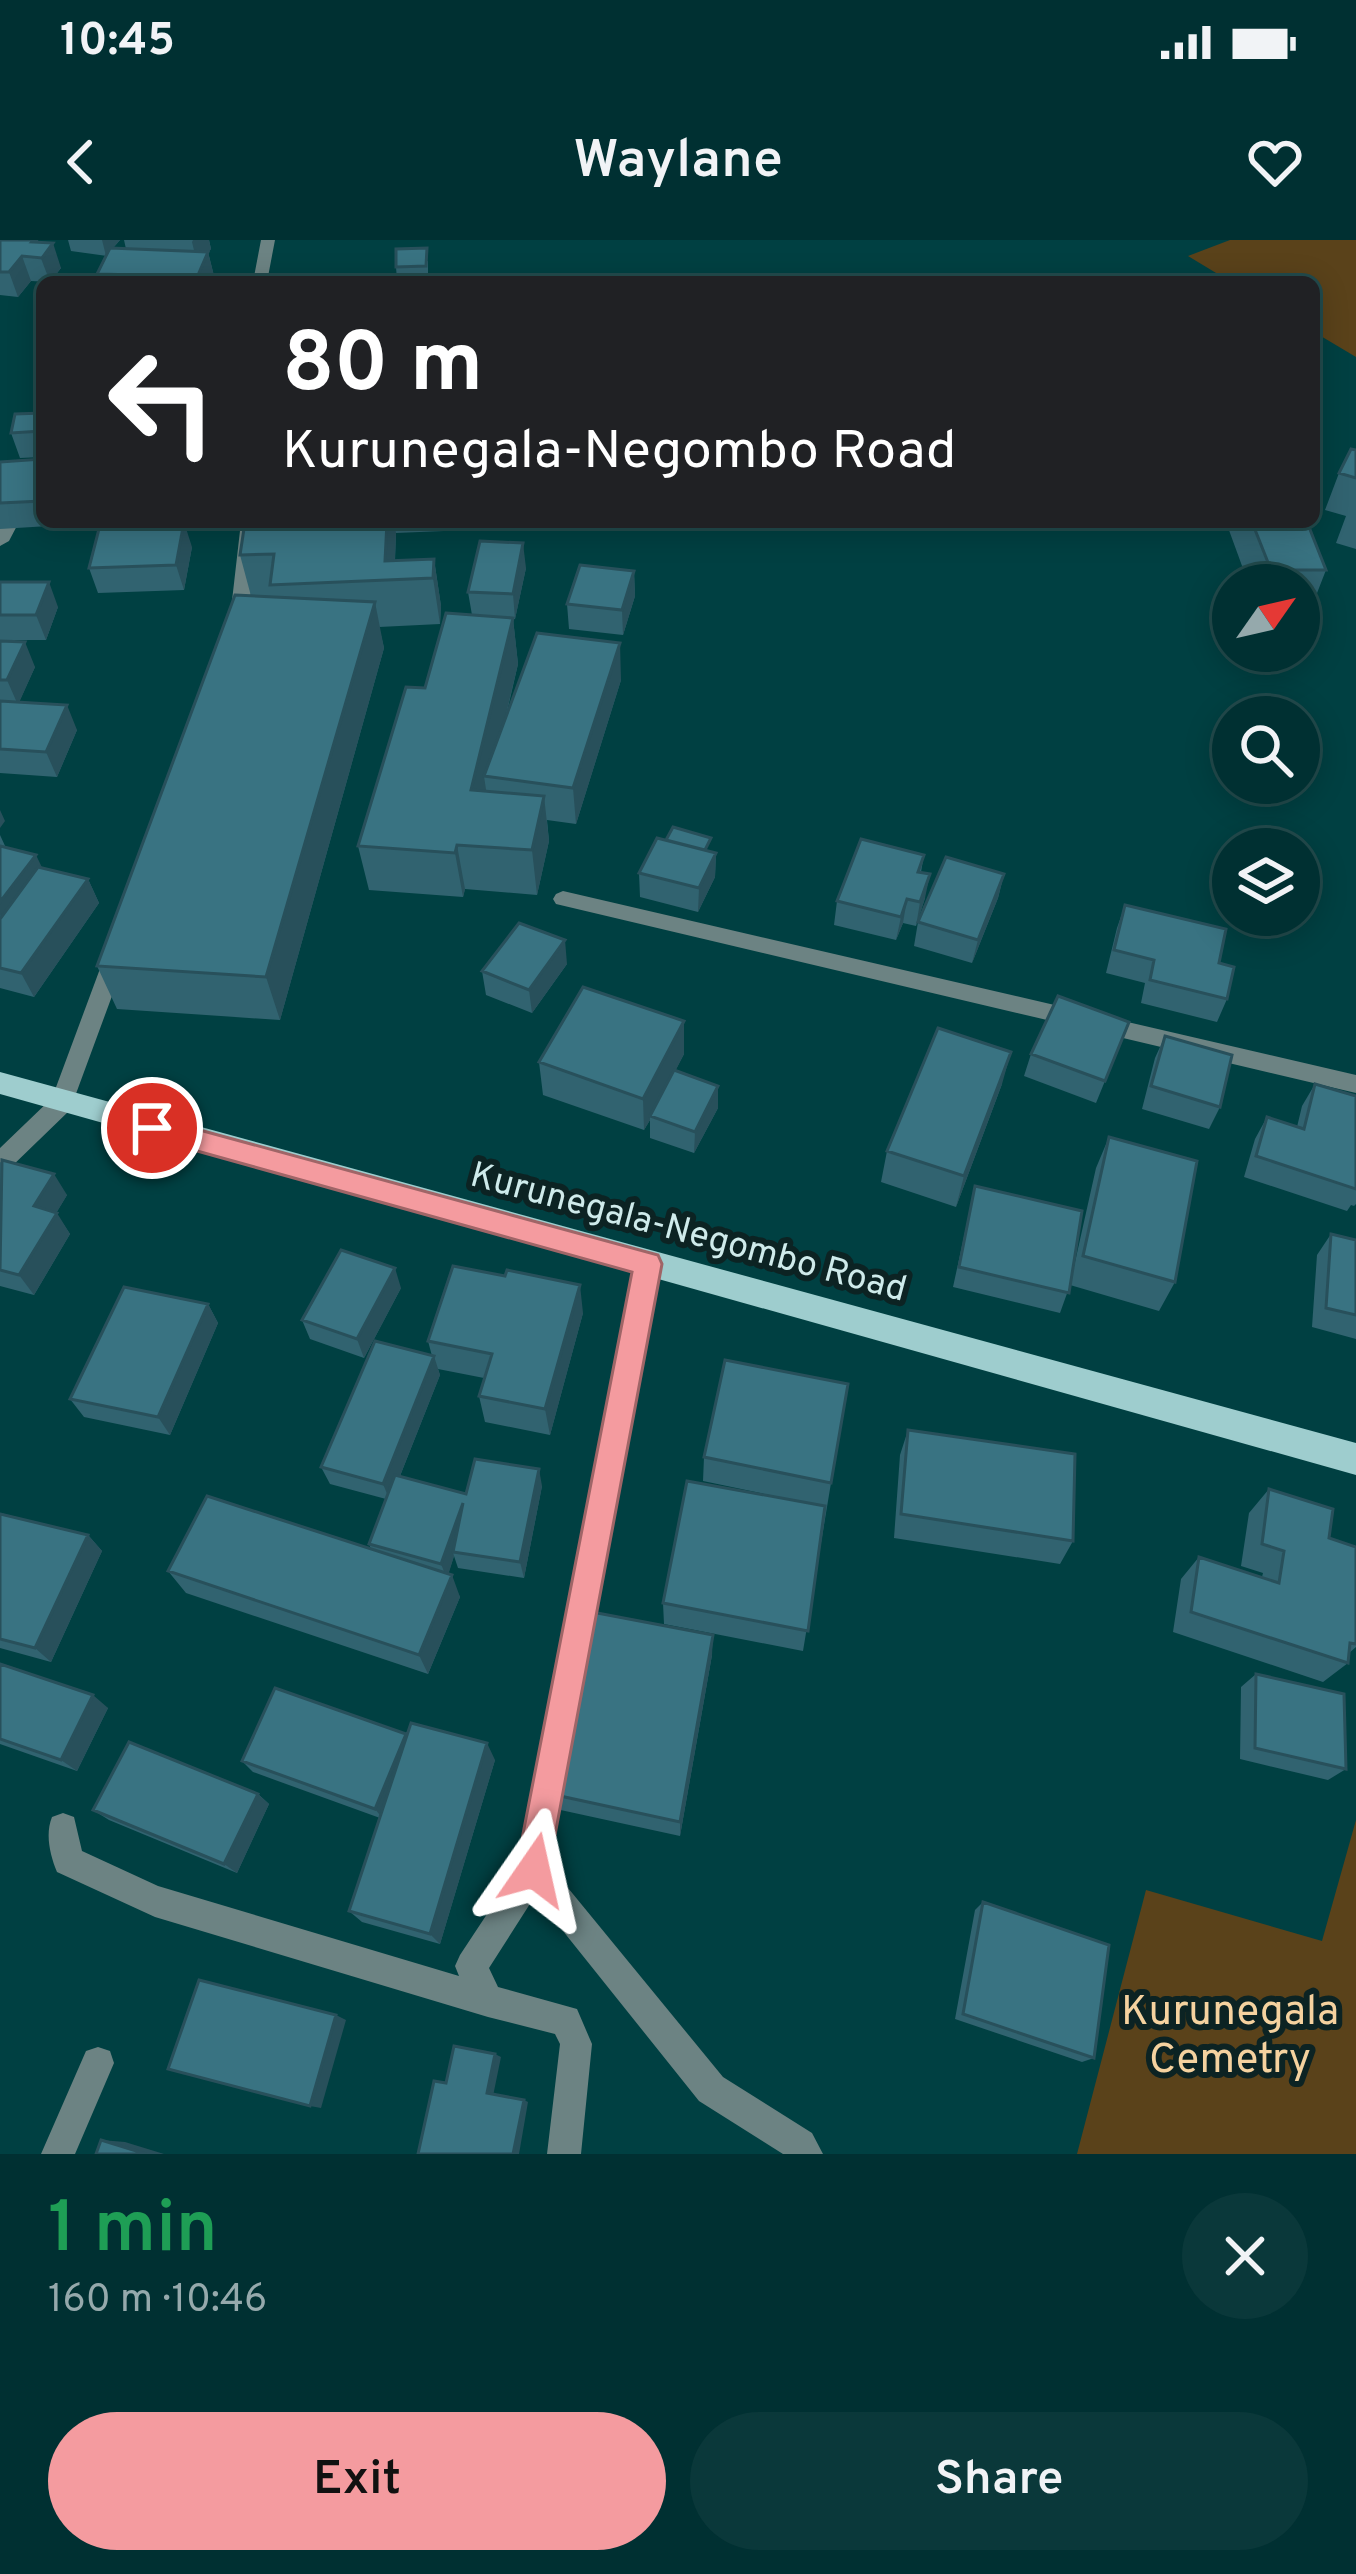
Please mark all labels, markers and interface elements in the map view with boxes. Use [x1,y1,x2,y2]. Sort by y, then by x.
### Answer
text: 10:45 [60,14,175,71]
text: Waylane [573,128,783,197]
icon: back [48,129,114,195]
icon: heart [1242,129,1308,195]
text: 80 m [282,315,483,421]
icon: left [84,324,240,480]
text: Kurunegala-Negombo Road [282,419,956,488]
north arrow [1212,564,1320,672]
map controls [1212,564,1320,936]
button: search [1212,696,1320,804]
button: layers [1212,828,1320,936]
pin [101,1077,203,1179]
icon: arrive [119,1095,185,1161]
street label: Kurunegala-Negombo Road [465,1154,911,1314]
position arrow [471,1807,597,1933]
park label: Kurunegala Cemetry [1121,1987,1339,2088]
text: 1 min [48,2186,218,2278]
button: close [1182,2193,1308,2319]
text: 160 m · 10:46 [48,2277,267,2326]
button: Exit [48,2412,666,2550]
button: Share [690,2412,1308,2550]

